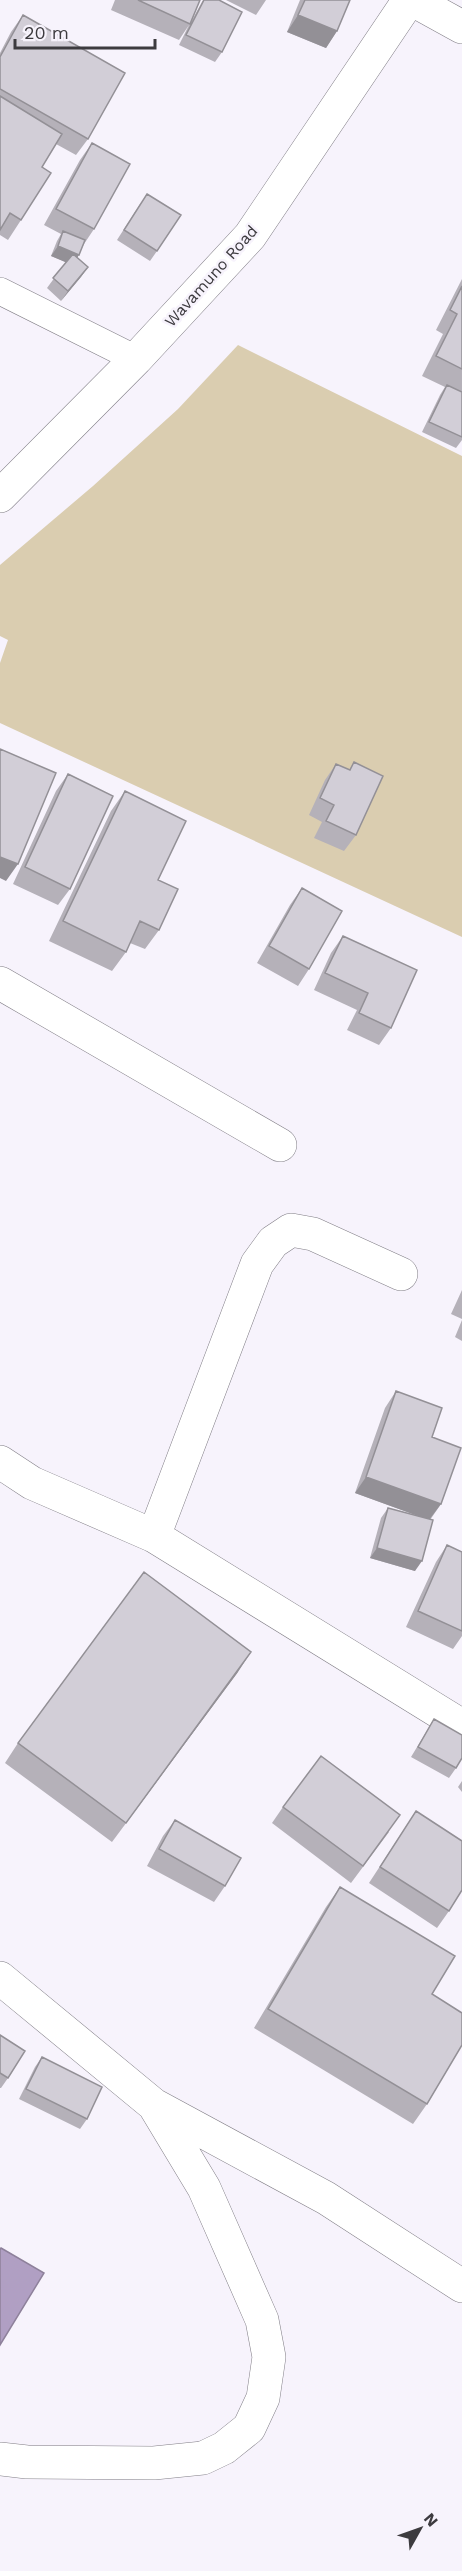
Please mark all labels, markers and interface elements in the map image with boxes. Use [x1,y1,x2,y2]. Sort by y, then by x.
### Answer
scale bar [15,12,154,50]
text: 20 m [24,22,69,43]
street label: Wavamuno Road [161,221,261,331]
north arrow [390,2499,450,2559]
text: N [420,2509,442,2530]

